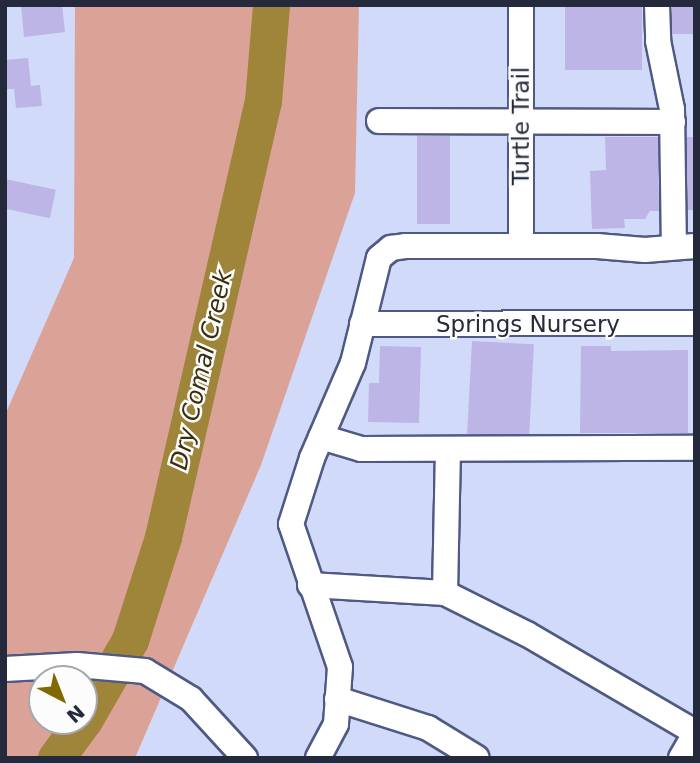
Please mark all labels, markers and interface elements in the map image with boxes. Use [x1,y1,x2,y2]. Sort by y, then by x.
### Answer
street label: Turtle Trail [507,67,535,185]
water label: Dry Comal Creek [165,267,239,473]
street label: Springs Nursery [436,310,620,338]
north arrow [28,665,98,735]
text: N [62,701,89,728]

